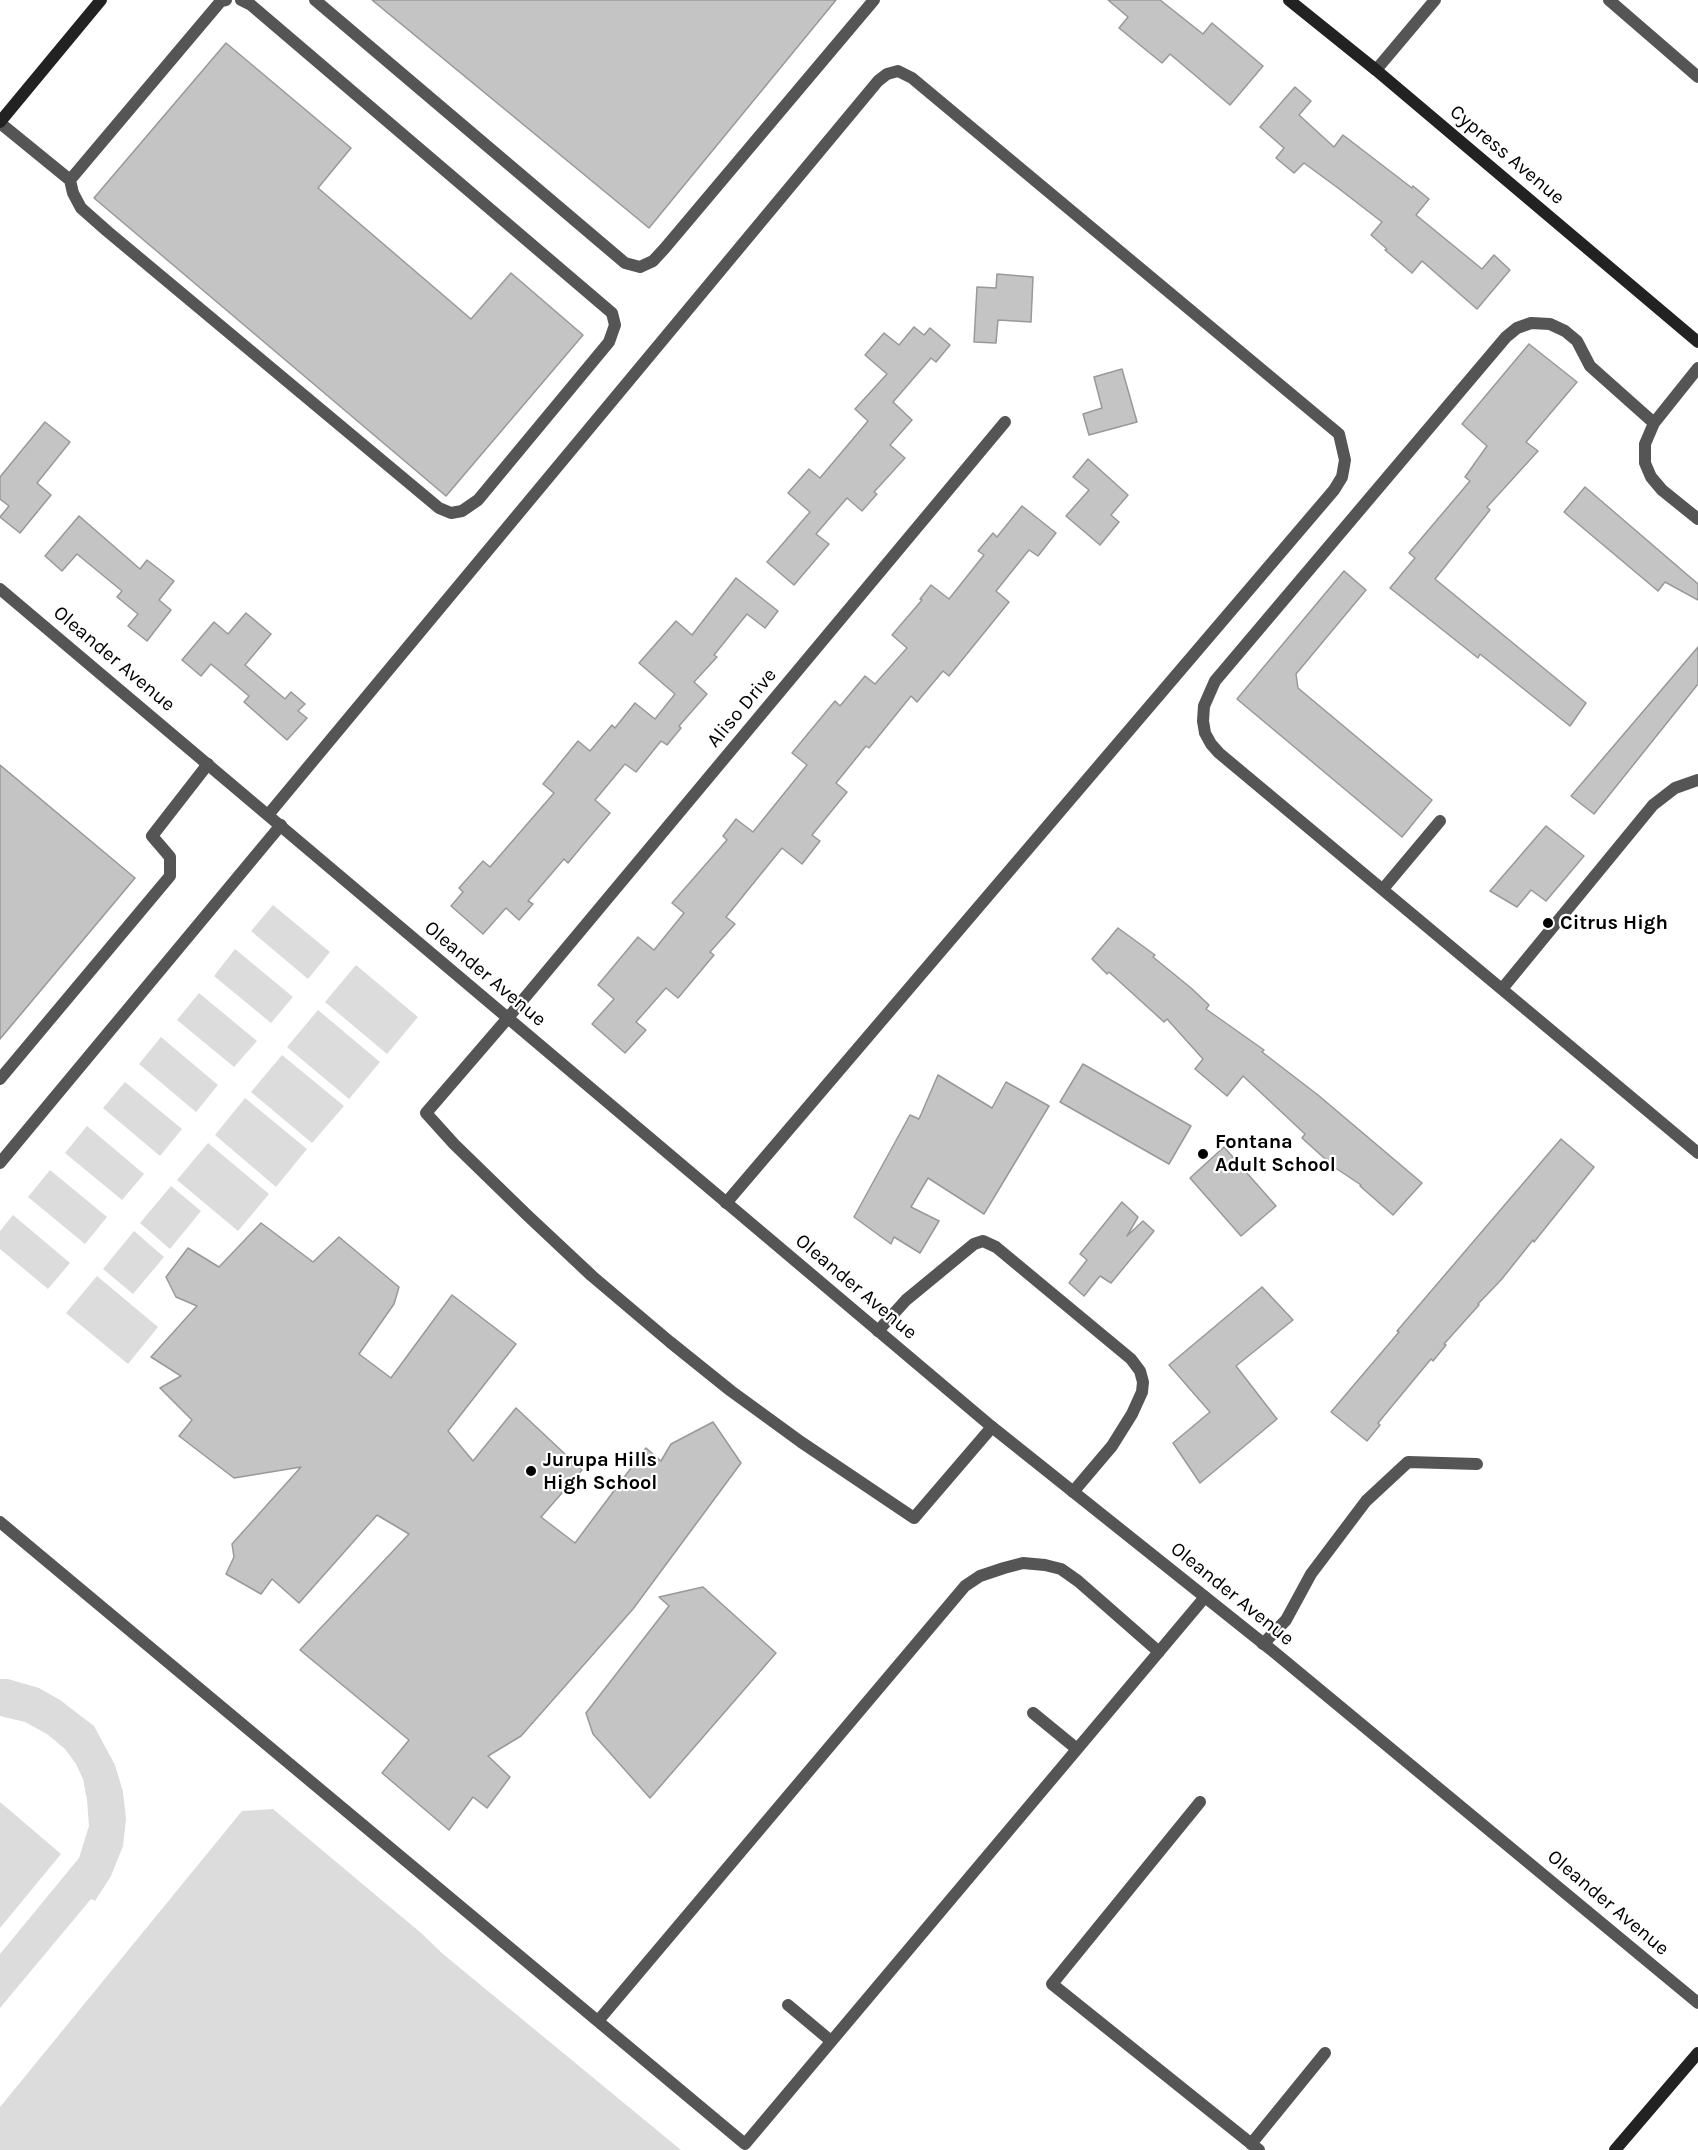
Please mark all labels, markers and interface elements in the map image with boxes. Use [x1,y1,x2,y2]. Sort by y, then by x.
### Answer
street label: Cypress Avenue [1445,100,1569,210]
street label: Oleander Avenue [48,601,180,717]
street label: Aliso Drive [702,664,782,752]
place label: Citrus High [1560,911,1668,935]
street label: Oleander Avenue [419,916,551,1032]
marker: Citrus High [1541,916,1555,930]
place label: Fontana Adult School [1215,1130,1336,1177]
marker: Fontana Adult School [1196,1147,1210,1161]
street label: Oleander Avenue [790,1229,922,1345]
place label: Jurupa Hills High School [543,1448,657,1495]
marker: Jurupa Hills High School [524,1464,538,1478]
street label: Oleander Avenue [1165,1537,1299,1651]
street label: Oleander Avenue [1542,1845,1674,1961]

